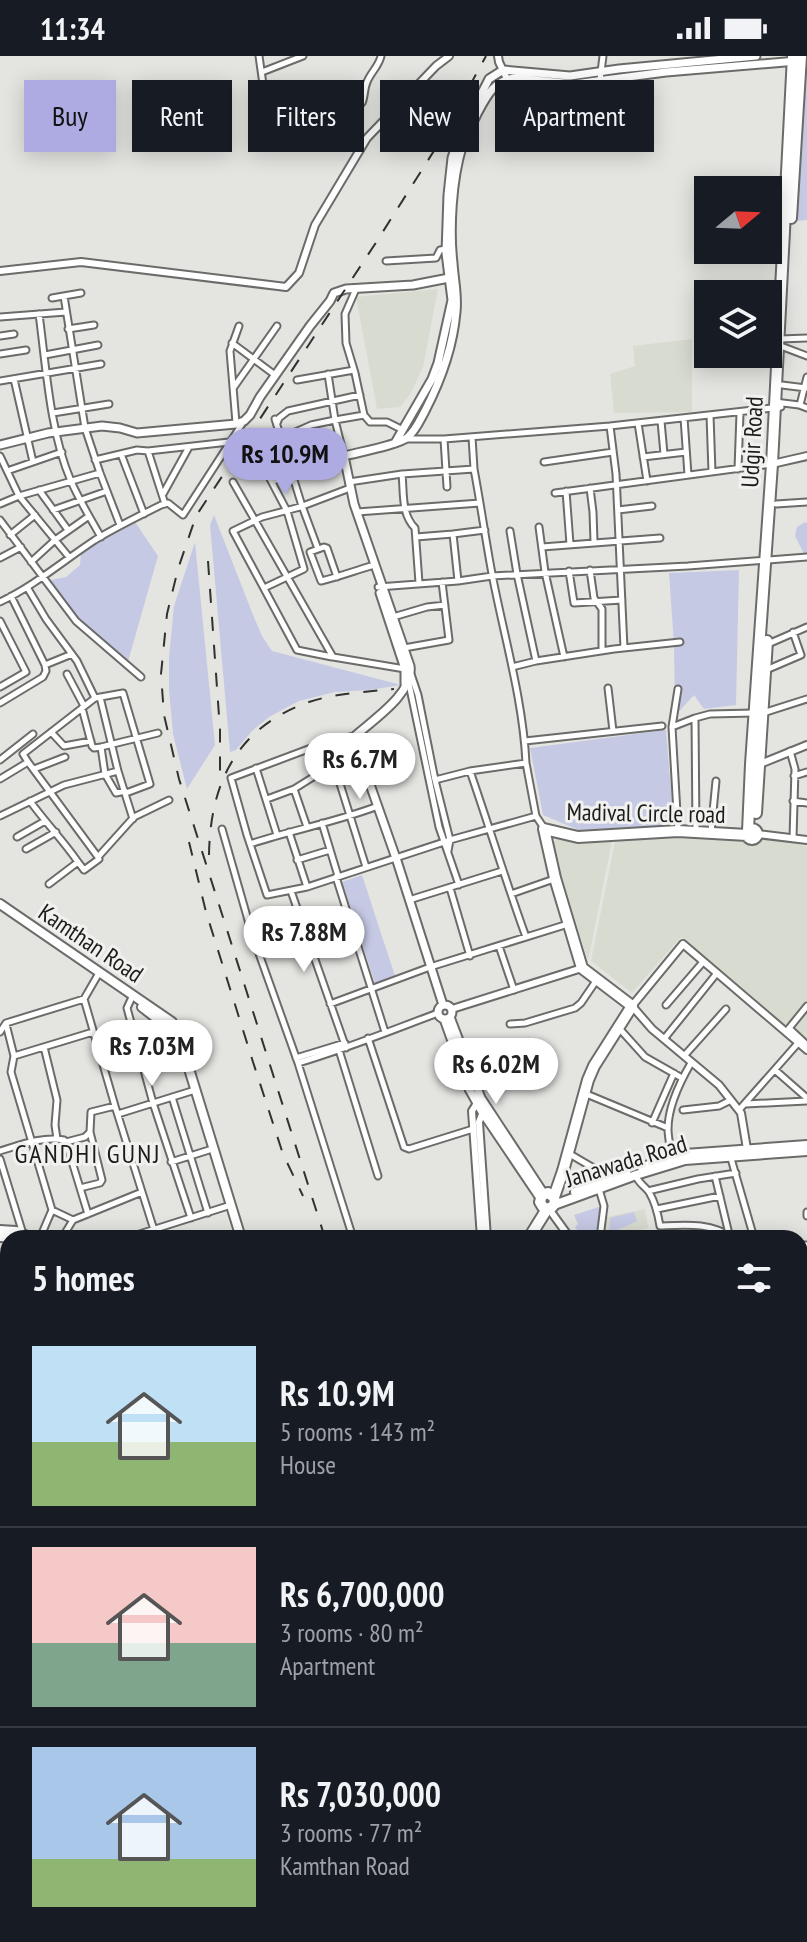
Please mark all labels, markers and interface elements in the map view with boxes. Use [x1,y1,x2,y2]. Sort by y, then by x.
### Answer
text: 11:34 [40,9,105,48]
chip: Buy [24,80,116,152]
chip: Rent [132,80,232,152]
chip: Filters [248,80,364,152]
chip: New [380,80,479,152]
chip: Apartment [495,80,654,152]
north arrow [694,176,782,264]
map controls [694,176,782,368]
button: layers [694,280,782,368]
street label: Udgir Road [734,396,770,488]
pin: Rs 10.9M [202,428,368,496]
text: Rs 10.9M [241,437,329,470]
pin: Rs 6.7M [286,733,434,801]
text: Rs 6.7M [322,742,398,775]
street label: Madival Circle road [566,796,726,830]
street label: Kamthan Road [33,897,149,989]
pin: Rs 7.88M [221,906,387,974]
text: Rs 7.88M [262,915,346,948]
pin: Rs 7.03M [69,1020,235,1088]
text: Rs 7.03M [110,1029,194,1062]
pin: Rs 6.02M [413,1038,579,1106]
text: Rs 6.02M [452,1047,540,1080]
street label: Janawada Road [561,1128,690,1194]
district label: GANDHI GUNJ [15,1137,161,1170]
text: 5 homes [32,1256,135,1300]
icon: filters [732,1256,776,1300]
text: Rs 10.9M [280,1371,395,1415]
icon: home [96,1378,192,1474]
text: 5 rooms · 143 m² [280,1415,435,1448]
text: House [280,1448,336,1481]
text: Rs 6,700,000 [280,1572,444,1616]
icon: home [96,1579,192,1675]
text: 3 rooms · 80 m² [280,1616,424,1649]
text: Apartment [280,1649,375,1682]
text: Rs 7,030,000 [280,1772,441,1816]
icon: home [96,1779,192,1875]
text: 3 rooms · 77 m² [280,1816,422,1849]
text: Kamthan Road [280,1849,410,1882]

